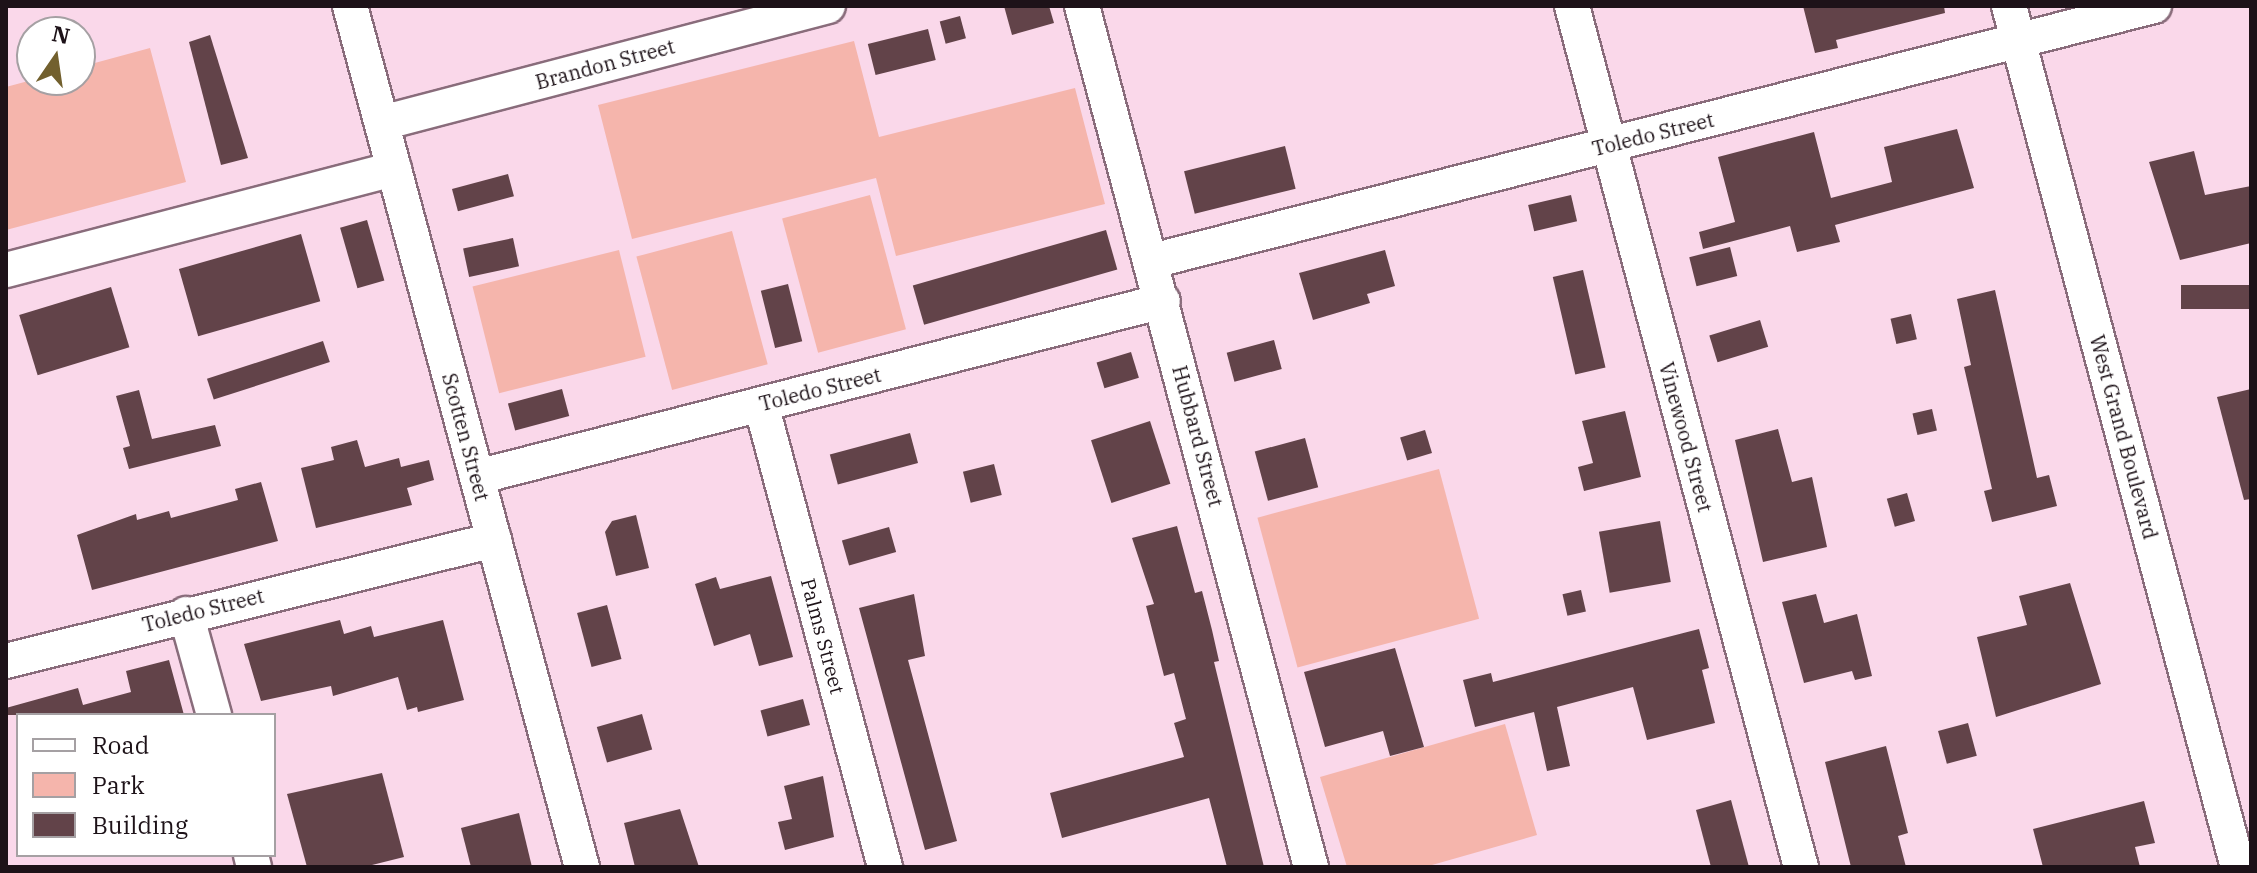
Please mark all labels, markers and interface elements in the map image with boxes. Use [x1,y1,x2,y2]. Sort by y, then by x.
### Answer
north arrow [16,16,96,96]
text: N [49,18,73,50]
street label: Brandon Street [533,34,677,94]
street label: Toledo Street [1590,107,1716,161]
street label: West Grand Boulevard [2085,332,2163,542]
street label: Vinewood Street [1654,360,1718,514]
street label: Toledo Street [757,362,883,416]
street label: Hubbard Street [1168,363,1228,509]
street label: Scotten Street [437,370,495,504]
street label: Palms Street [796,576,850,696]
street label: Toledo Street [140,583,266,637]
legend [16,713,276,857]
text: Road [92,729,149,761]
text: Park [92,769,144,801]
text: Building [92,809,188,841]

